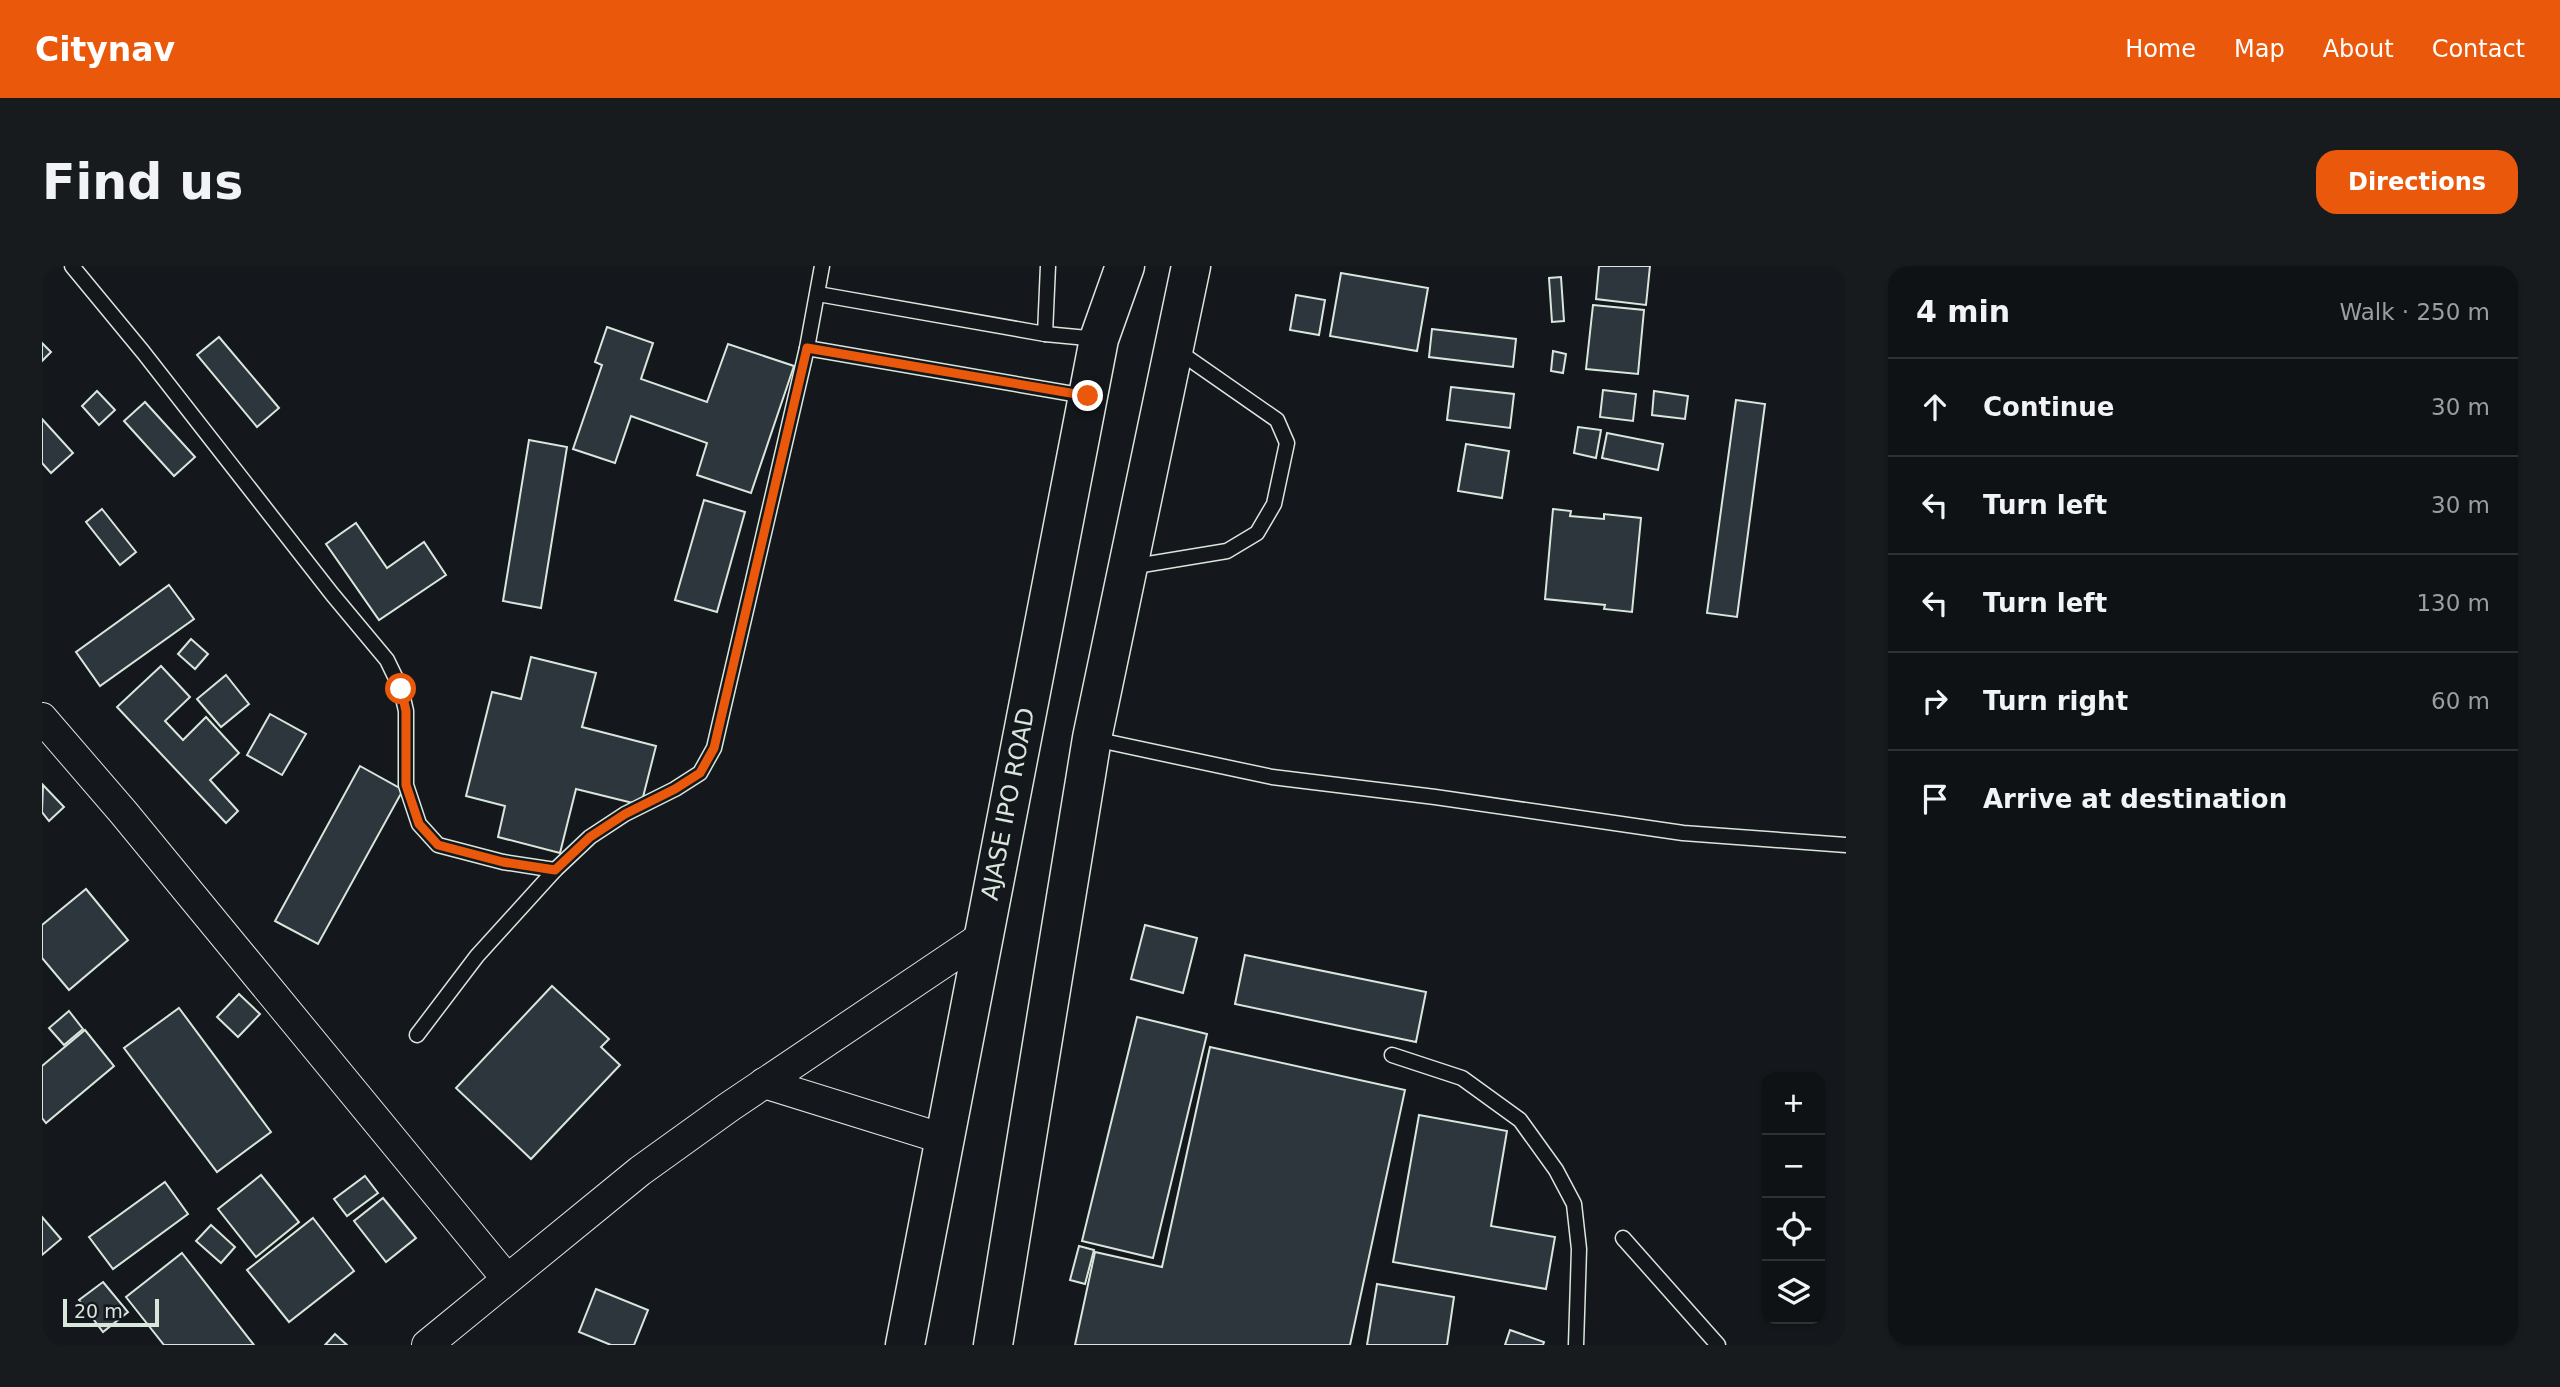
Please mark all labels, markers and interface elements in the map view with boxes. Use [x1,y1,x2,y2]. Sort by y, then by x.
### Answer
text: Citynav [35,30,175,69]
text: Home [2125,35,2196,63]
text: Map [2234,35,2285,63]
text: About [2323,35,2394,63]
text: Contact [2432,35,2525,63]
button: Directions [2316,150,2518,214]
text: Find us [42,154,243,211]
text: 4 min [1916,294,2010,329]
text: Walk · 250 m [2339,299,2490,325]
route end [1072,380,1103,411]
icon: ahead [1916,388,1954,426]
text: Continue [1983,392,2114,422]
text: 30 m [2431,394,2490,420]
icon: left [1916,486,1954,524]
text: Turn left [1983,490,2107,520]
text: 30 m [2431,492,2490,518]
icon: left [1916,584,1954,622]
text: Turn left [1983,588,2107,618]
text: 130 m [2416,590,2490,616]
route start [385,673,416,704]
icon: right [1916,682,1954,720]
text: Turn right [1983,686,2128,716]
text: 60 m [2431,688,2490,714]
street label: AJASE IPO ROAD [976,705,1040,903]
icon: arrive [1916,780,1954,818]
text: Arrive at destination [1983,784,2287,814]
map controls [1762,1072,1825,1324]
button: + [1762,1072,1825,1135]
button: − [1762,1135,1825,1198]
button: locate [1762,1198,1825,1261]
button: layers [1762,1261,1825,1324]
scale bar [63,1296,159,1328]
text: 20 m [74,1300,123,1322]

